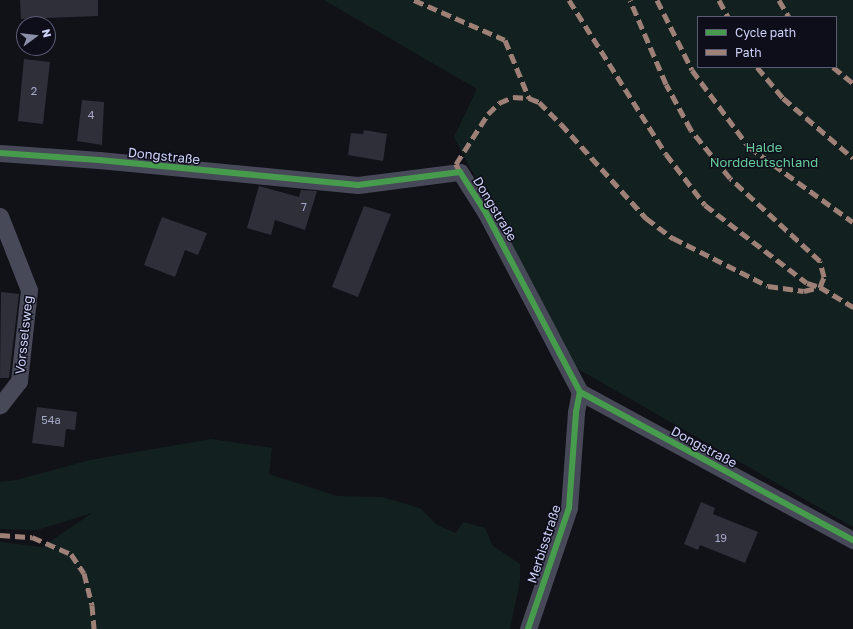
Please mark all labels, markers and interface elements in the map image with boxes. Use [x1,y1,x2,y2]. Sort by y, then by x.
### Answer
north arrow [16,16,56,56]
legend [697,16,837,68]
text: Cycle path [735,25,796,40]
text: N [40,27,54,39]
text: Path [735,45,762,60]
house number: 2 [31,84,37,98]
house number: 4 [88,108,94,122]
park label: Halde Norddeutschland [710,140,818,171]
street label: Dongstraße [127,144,201,168]
street label: Dongstraße [470,174,520,244]
house number: 7 [301,200,307,214]
street label: Vorsselsweg [12,295,36,375]
house number: 54a [41,413,61,427]
street label: Dongstraße [668,423,740,471]
street label: Merbisstraße [524,503,564,585]
house number: 19 [715,531,727,545]

